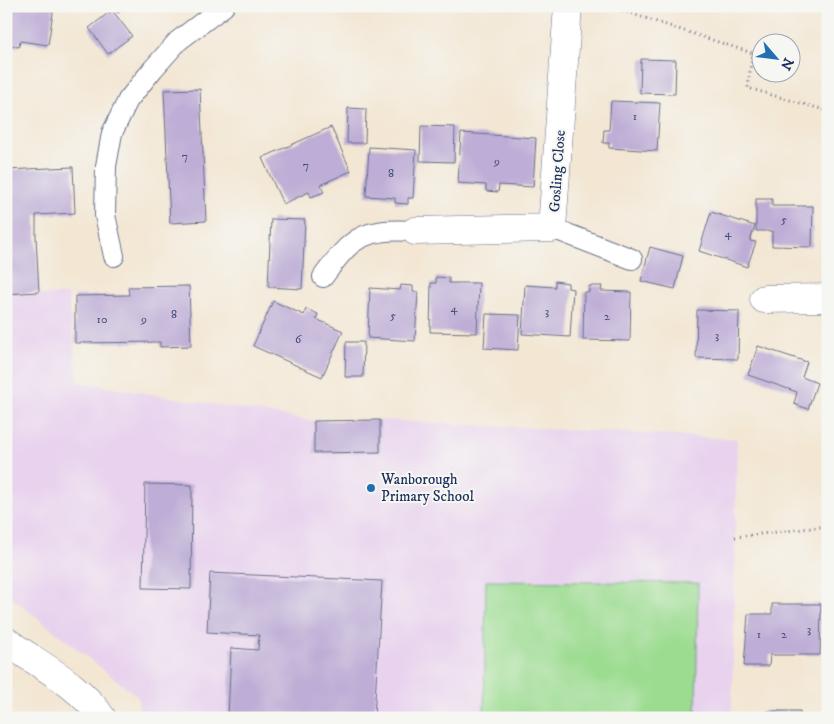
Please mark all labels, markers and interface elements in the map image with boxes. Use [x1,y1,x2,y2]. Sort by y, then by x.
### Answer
north arrow [752,32,802,82]
text: N [776,54,797,73]
house number: 1 [633,109,637,124]
street label: Gosling Close [545,129,570,213]
house number: 7 [182,149,188,164]
house number: 9 [493,154,500,169]
house number: 7 [303,158,309,173]
house number: 8 [388,166,394,181]
house number: 5 [781,212,787,227]
house number: 4 [725,226,733,241]
house number: 4 [451,301,459,316]
house number: 3 [545,304,549,319]
house number: 8 [171,307,177,322]
house number: 5 [390,308,396,323]
house number: 2 [604,309,610,324]
house number: 10 [97,312,107,327]
house number: 9 [140,312,147,327]
house number: 3 [715,328,719,343]
house number: 6 [295,332,302,347]
place label: Wanborough Primary School [380,470,474,506]
marker: Wanborough Primary School [365,482,377,494]
house number: 3 [807,622,811,637]
house number: 1 [757,627,761,642]
house number: 2 [781,627,787,642]

